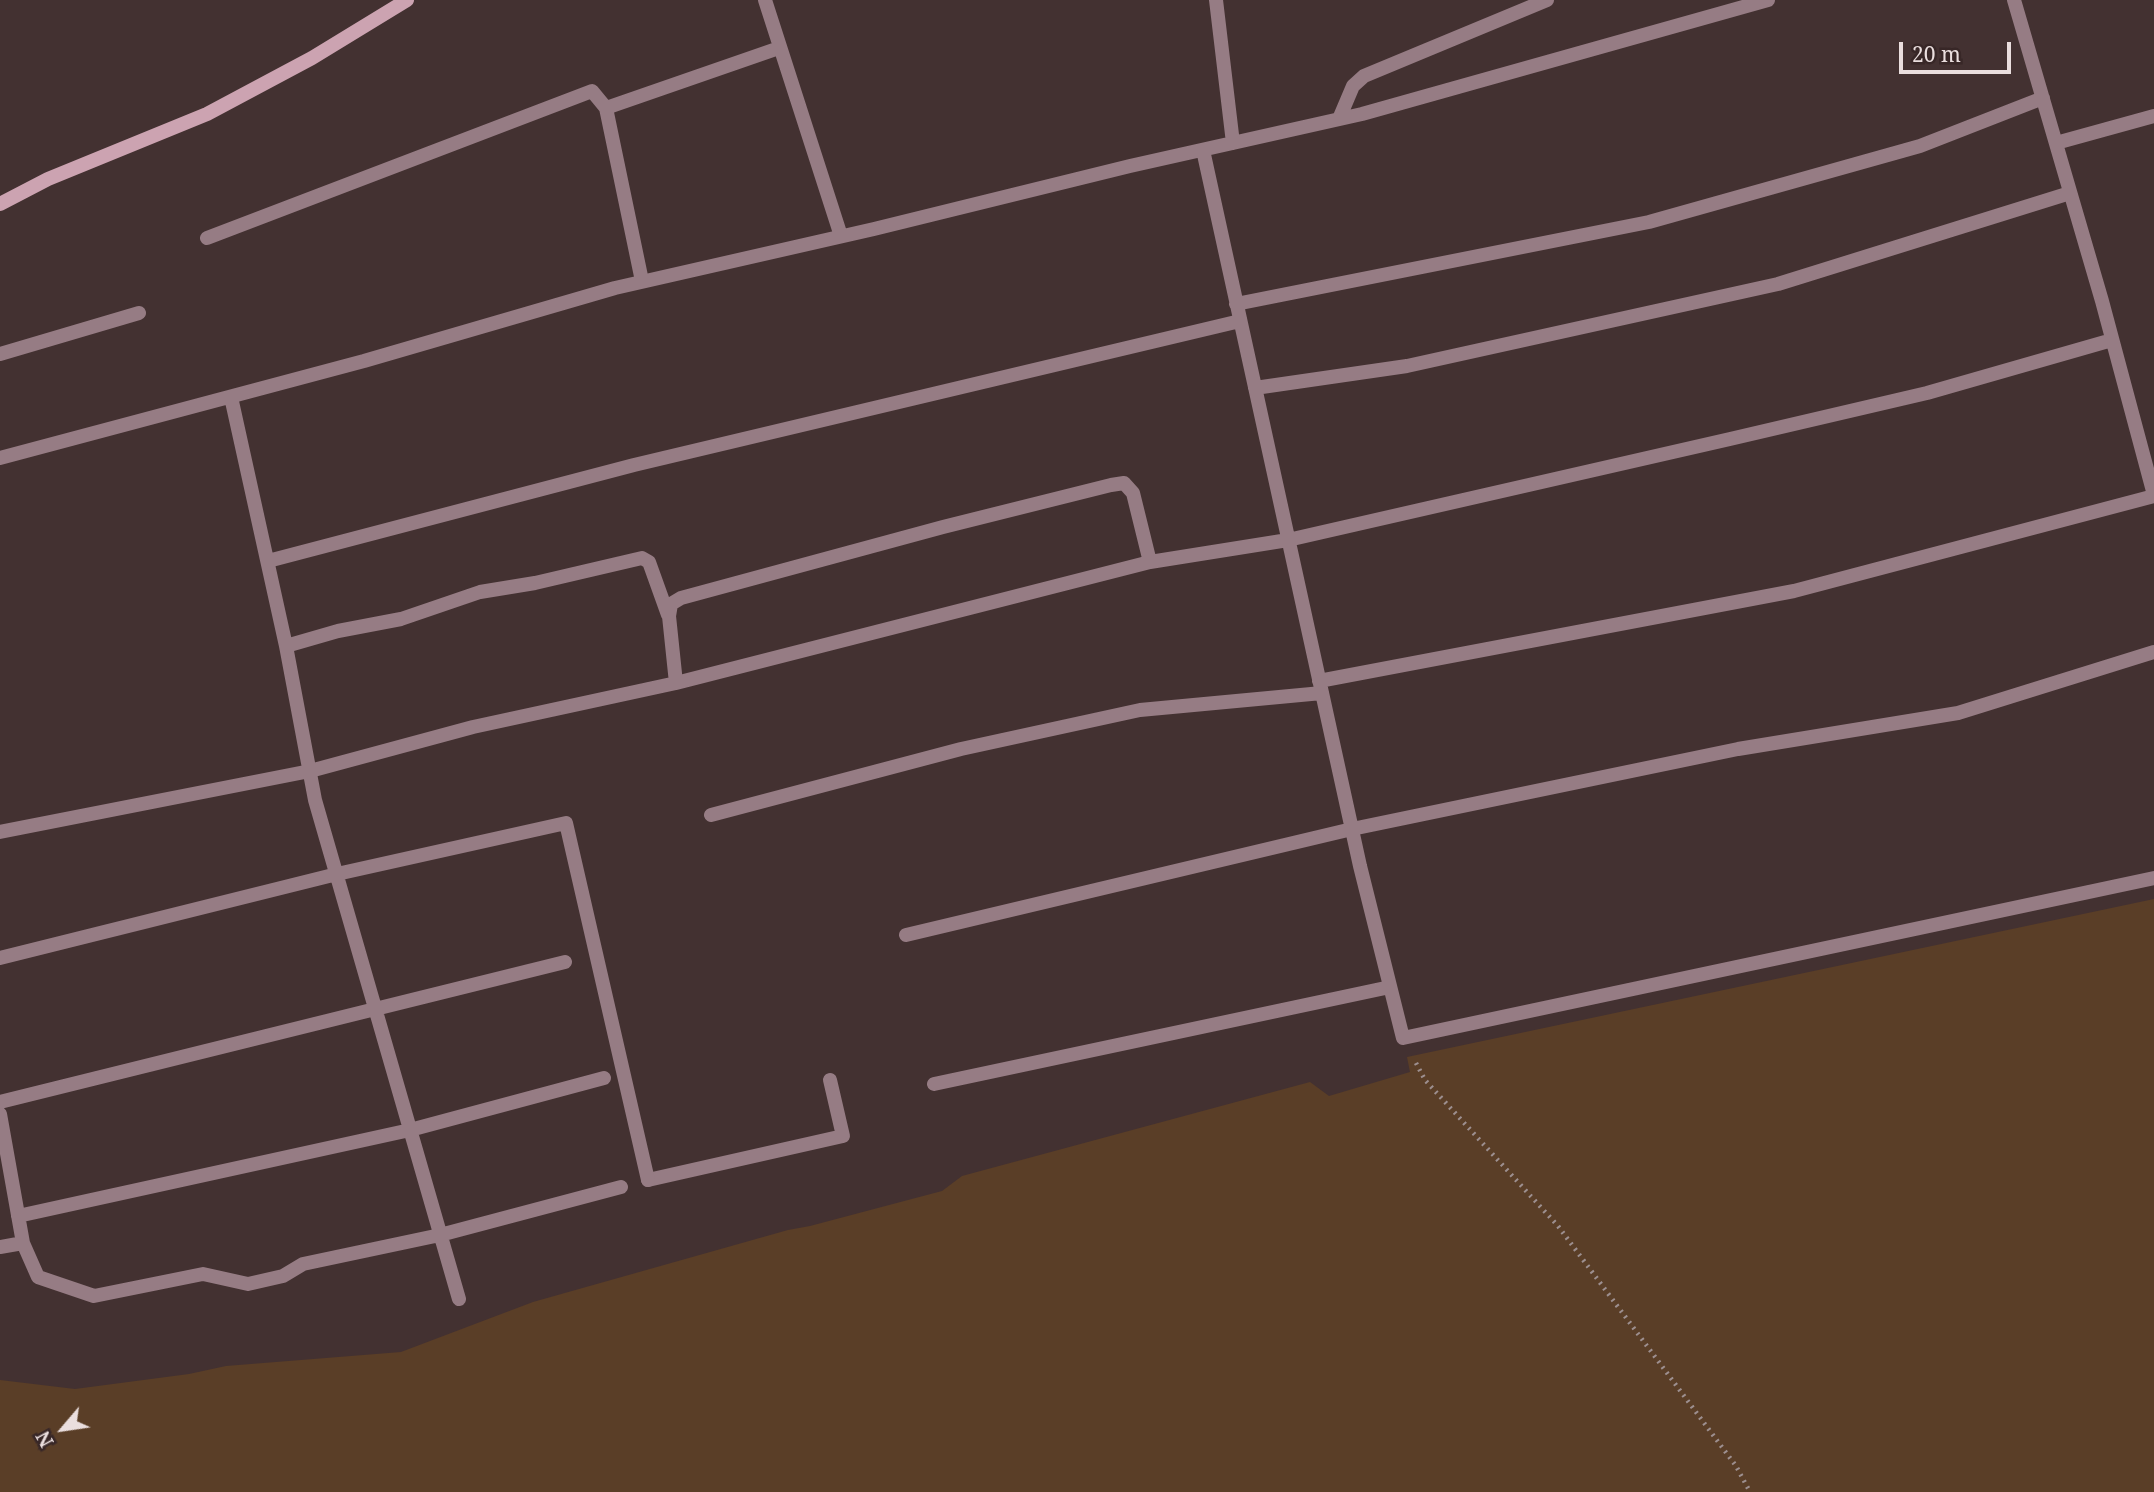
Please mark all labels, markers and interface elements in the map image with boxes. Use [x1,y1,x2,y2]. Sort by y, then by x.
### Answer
scale bar [1902,28,2014,72]
text: 20 m [1912,40,1961,68]
north arrow [28,1394,98,1464]
text: N [30,1426,60,1452]

